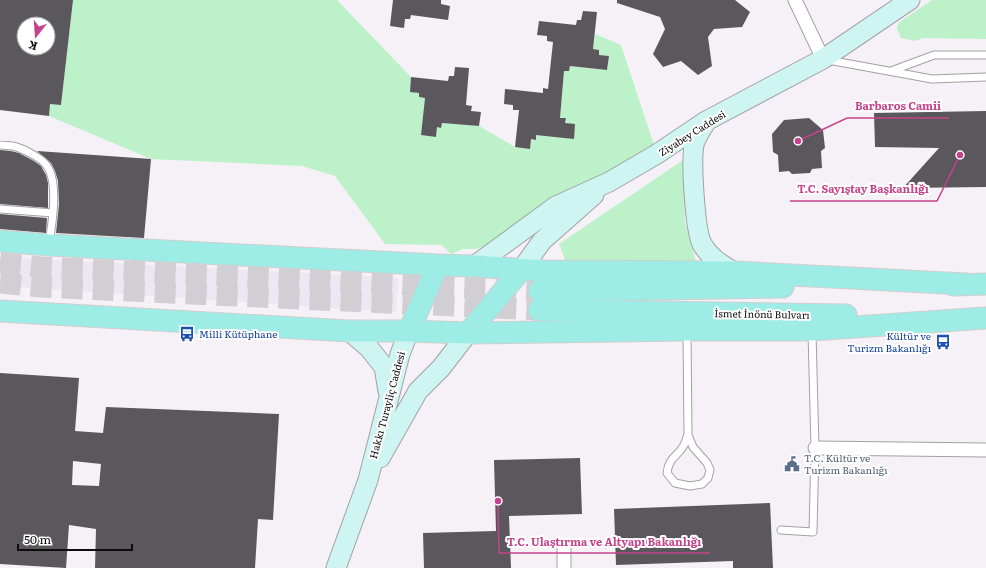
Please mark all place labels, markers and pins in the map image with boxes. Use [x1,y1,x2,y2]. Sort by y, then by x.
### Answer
callout: Barbaros Camii [847,95,949,118]
callout: T.C. Sayıştay Başkanlığı [790,178,937,201]
bus stop icon: Milli Kütüphane [178,325,196,343]
place label: Milli Kütüphane [199,326,277,341]
place label: Kültür ve Turizm Bakanlığı [847,328,932,355]
bus stop icon: Kültür ve Turizm Bakanlığı [934,333,952,351]
place label: T.C. Kültür ve Turizm Bakanlığı [804,450,888,477]
public building icon: T.C. Kültür ve Turizm Bakanlığı [783,455,801,473]
callout: T.C. Ulaştırma ve Altyapı Bakanlığı [499,530,710,553]

